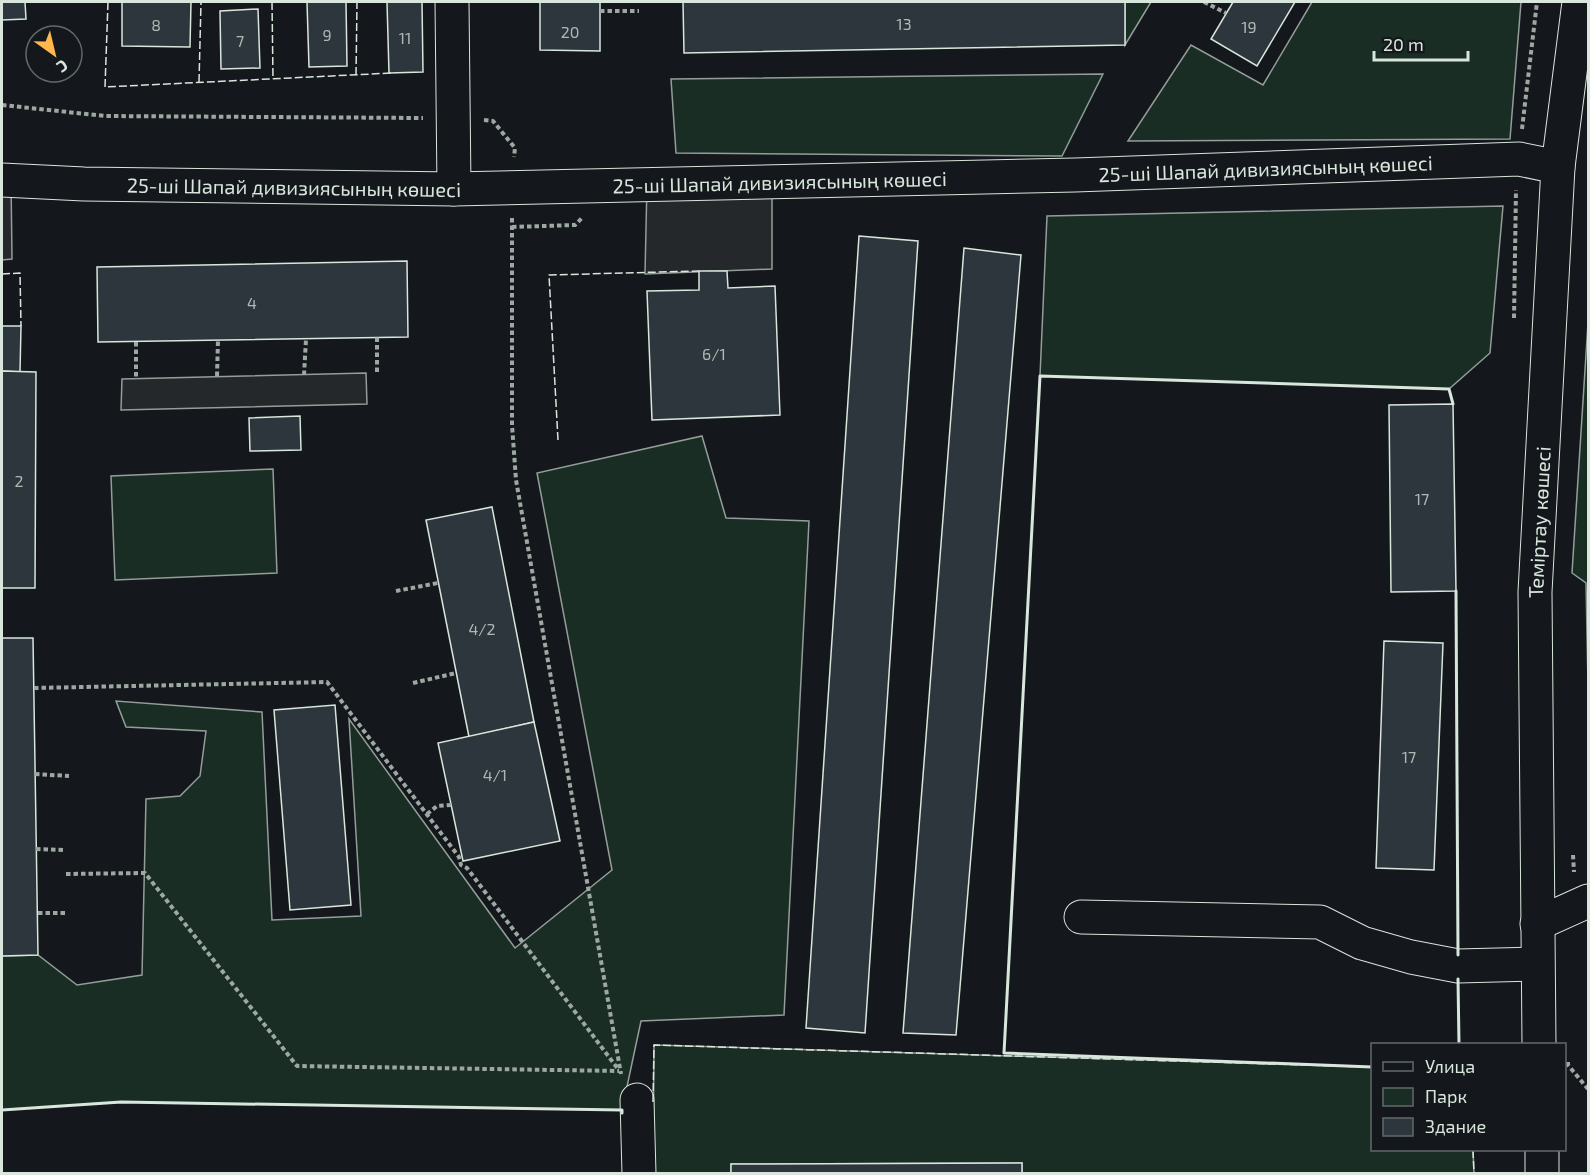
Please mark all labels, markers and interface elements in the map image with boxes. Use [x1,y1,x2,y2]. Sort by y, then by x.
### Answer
house number: 13 [896,14,912,33]
house number: 8 [151,15,161,34]
house number: 19 [1241,17,1257,36]
house number: 20 [561,22,579,41]
north arrow [24,24,84,84]
scale bar [1374,24,1468,62]
house number: 9 [322,25,332,44]
house number: 11 [399,28,411,47]
house number: 7 [236,31,244,50]
text: 20 m [1383,33,1424,55]
text: С [53,56,72,77]
street label: 25-ші Шапай дивизиясының көшесі [1098,150,1433,186]
street label: 25-ші Шапай дивизиясының көшесі [612,166,947,197]
street label: 25-ші Шапай дивизиясының көшесі [127,173,461,201]
house number: 4 [247,293,257,312]
house number: 6/1 [702,344,726,363]
street label: Теміртау көшесі [1523,446,1555,598]
house number: 2 [15,471,24,490]
house number: 17 [1415,489,1429,508]
house number: 4/2 [468,619,496,638]
house number: 17 [1402,747,1416,766]
house number: 4/1 [483,765,507,784]
legend [1371,1043,1566,1151]
text: Улица [1425,1055,1475,1077]
text: Парк [1425,1085,1467,1107]
text: Здание [1425,1115,1486,1137]

